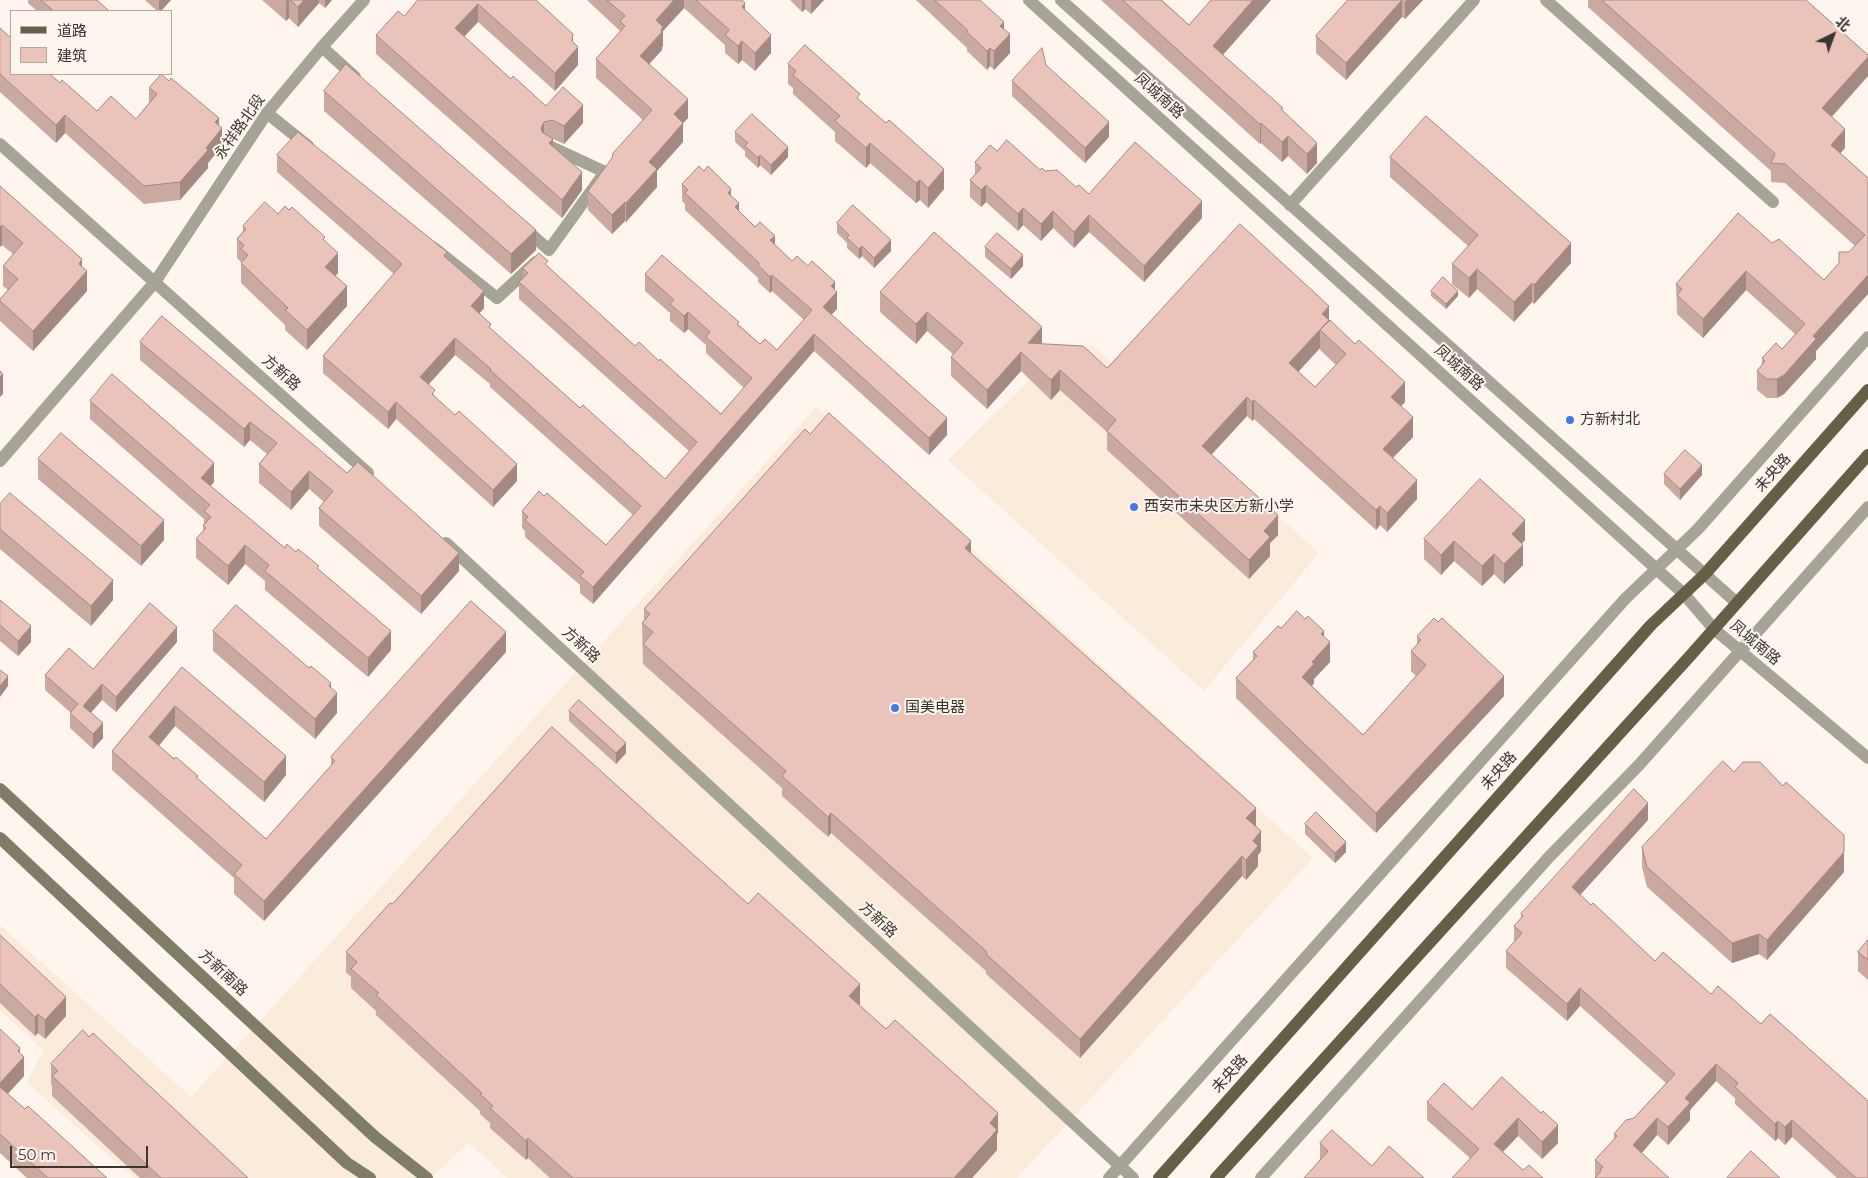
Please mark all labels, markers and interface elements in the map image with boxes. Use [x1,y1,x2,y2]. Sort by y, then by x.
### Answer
legend [10,10,172,75]
north arrow [1808,10,1858,60]
text: 北 [1832,12,1854,35]
text: 道路 [57,21,87,40]
text: 建筑 [57,46,87,65]
street label: 凤城南路 [1131,69,1187,123]
street label: 永祥路北段 [211,91,269,163]
street label: 凤城南路 [1431,341,1487,395]
street label: 方新路 [258,351,304,395]
place label: 方新村北 [1580,411,1640,429]
marker: 方新村北 [1564,414,1576,426]
street label: 未央路 [1751,450,1795,496]
place label: 西安市未央区方新小学 [1144,498,1294,516]
marker: 西安市未央区方新小学 [1128,501,1140,513]
street label: 凤城南路 [1726,617,1784,669]
street label: 方新路 [558,623,604,667]
place label: 国美电器 [905,699,965,717]
marker: 国美电器 [889,702,901,714]
street label: 未央路 [1477,748,1521,794]
street label: 方新路 [855,898,901,942]
street label: 方新南路 [195,946,251,1000]
street label: 未央路 [1208,1051,1252,1097]
scale bar [12,1136,150,1168]
text: 50 m [18,1145,56,1164]

